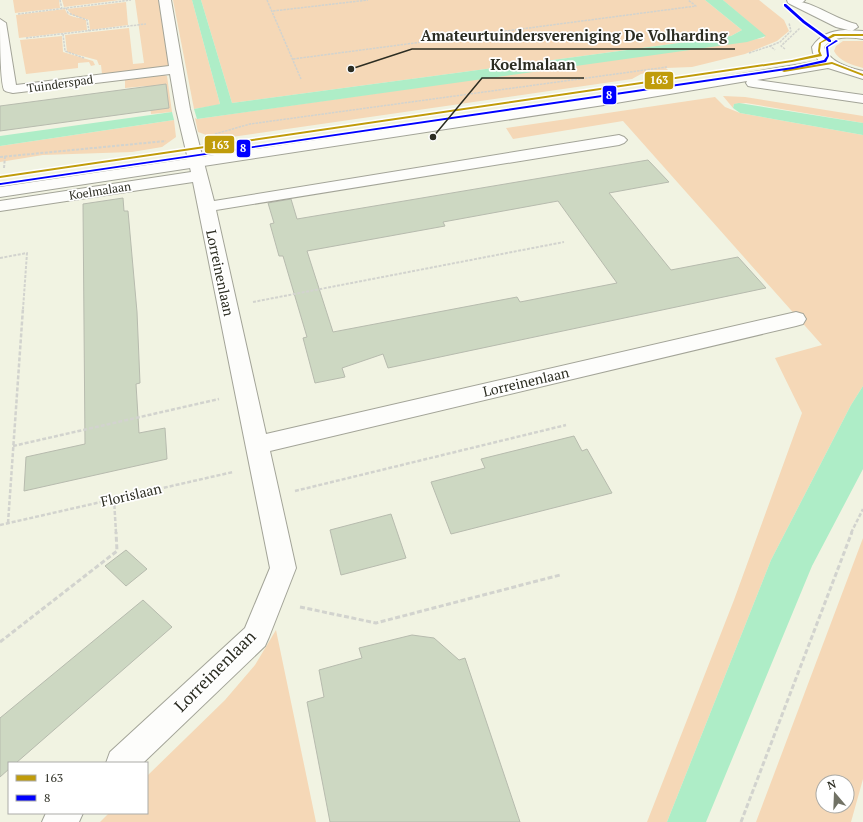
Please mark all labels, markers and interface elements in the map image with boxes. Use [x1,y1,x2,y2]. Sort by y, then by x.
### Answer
callout: Amateurtuindersvereniging De Volharding [412,22,735,49]
text: Amateurtuindersvereniging De Volharding [421,25,728,45]
callout: Koelmalaan [482,51,584,78]
text: Koelmalaan [490,54,576,74]
street label: Tuinderspad [26,71,94,96]
line badge: 163 [644,71,674,90]
text: 163 [650,73,668,87]
line badge: 8 [602,85,617,105]
text: 8 [606,88,612,102]
line badge: 163 [204,135,235,154]
text: 163 [211,138,229,152]
line badge: 8 [236,139,251,158]
text: 8 [240,141,246,155]
street label: Koelmalaan [68,178,132,203]
street label: Lorreinenlaan [202,228,239,318]
street label: Lorreinenlaan [481,362,571,401]
street label: Florislaan [99,478,164,511]
street label: Lorreinenlaan [169,625,260,716]
legend [8,762,148,814]
text: 163 [44,770,63,785]
north arrow [815,774,855,814]
text: N [826,776,839,793]
text: 8 [44,790,50,805]

